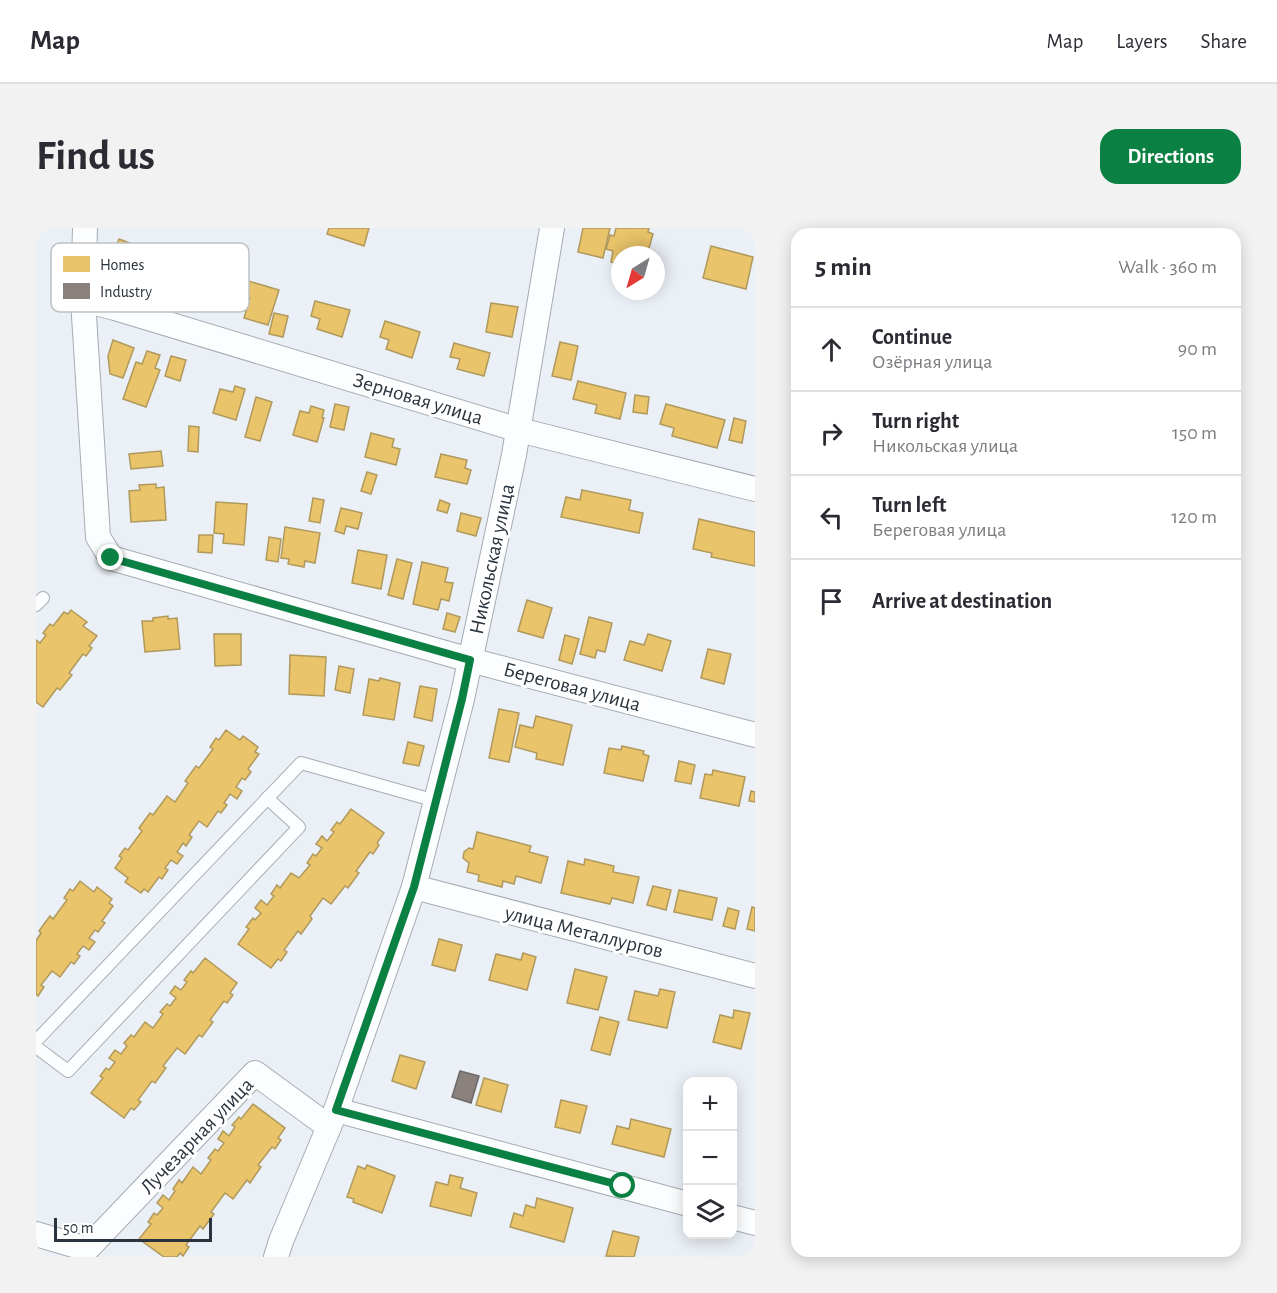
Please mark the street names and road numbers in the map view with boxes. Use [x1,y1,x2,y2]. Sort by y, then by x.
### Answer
street label: Зерновая улица [351,369,486,429]
street label: Никольская улица [466,481,518,636]
street label: Береговая улица [501,659,643,716]
street label: улица Металлургов [502,902,665,962]
street label: Лучезарная улица [136,1074,258,1198]

